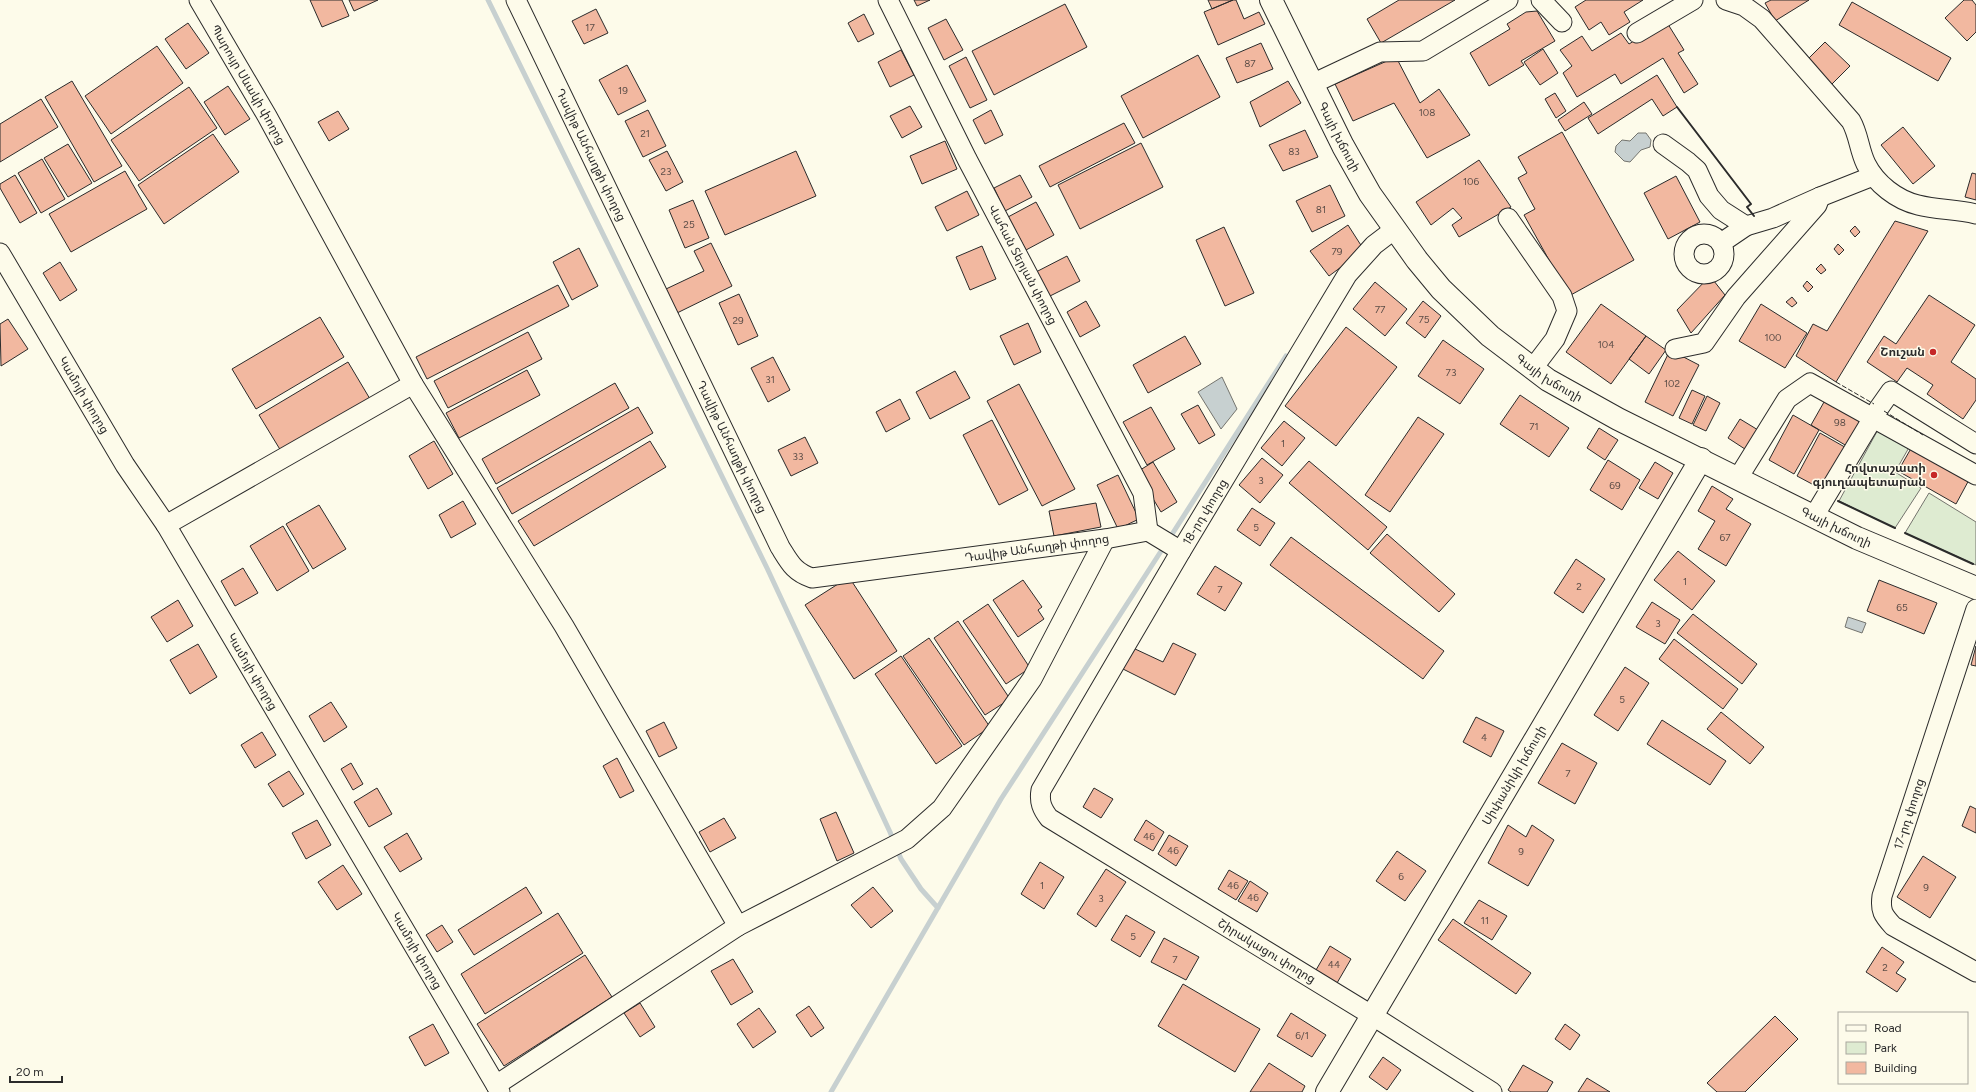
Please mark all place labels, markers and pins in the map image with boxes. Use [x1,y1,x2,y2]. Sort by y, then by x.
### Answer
place label: Շուշան [1880,345,1925,359]
marker: Շուշան [1928,347,1938,357]
place label: Հովտաշատի գյուղապետարան [1813,461,1926,489]
marker: Հովտաշատի գյուղապետարան [1929,470,1939,480]

